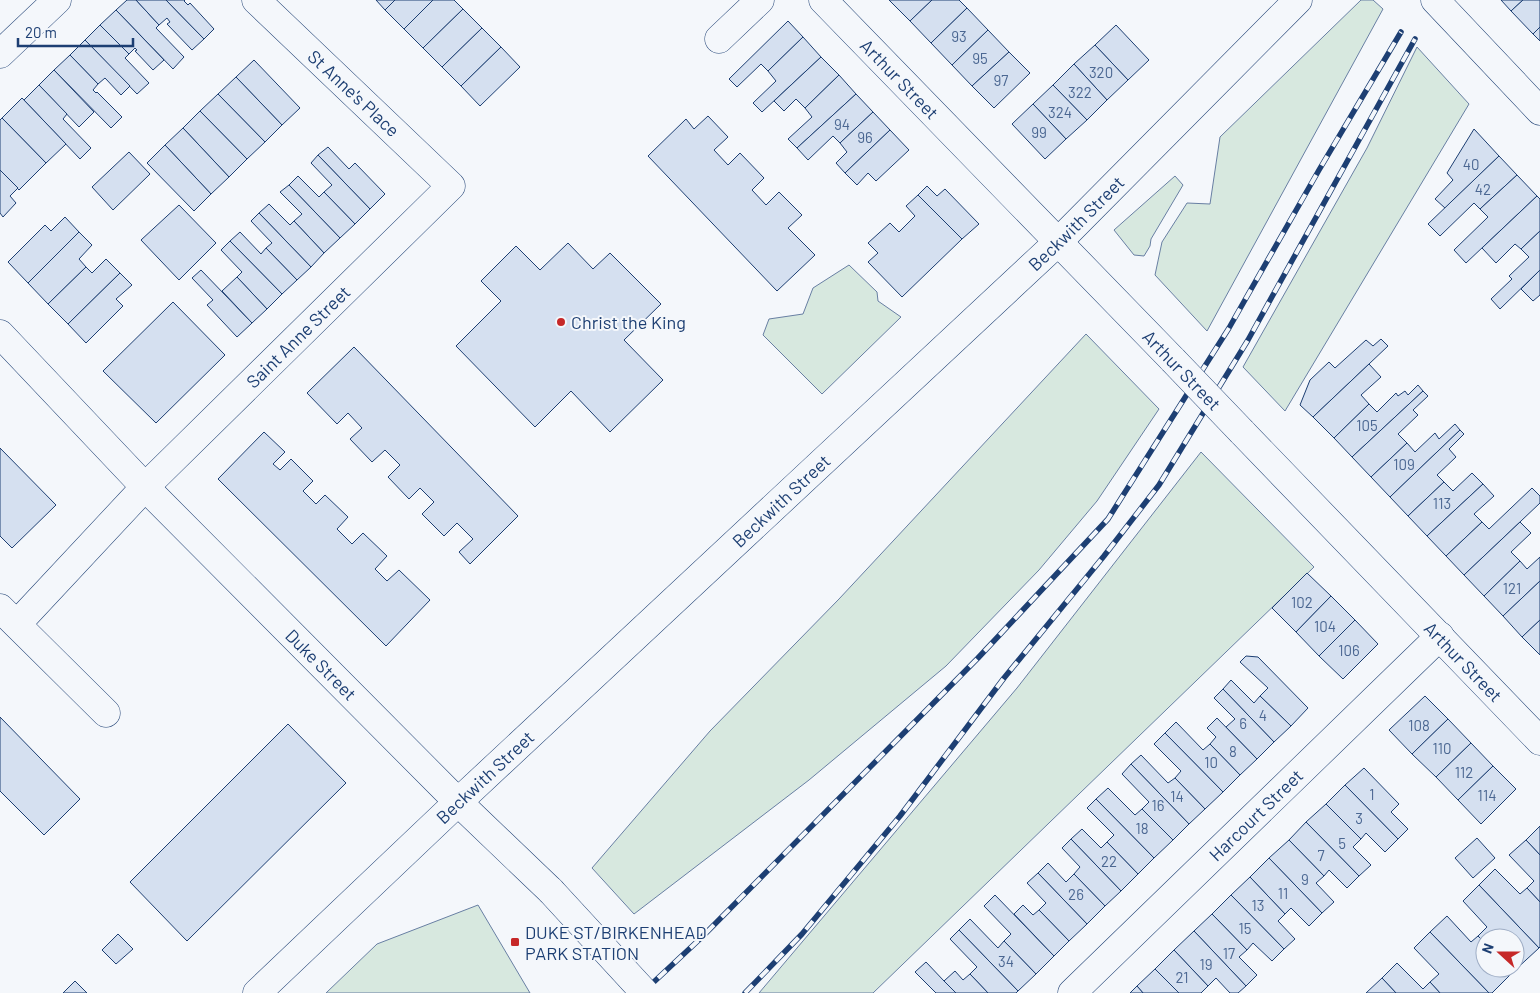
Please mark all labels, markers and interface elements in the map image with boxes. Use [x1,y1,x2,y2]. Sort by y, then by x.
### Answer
scale bar [18,15,132,47]
text: 20 m [25,23,57,41]
house number: 93 [951,27,967,45]
street label: Arthur Street [856,34,943,123]
street label: St Anne's Place [304,45,404,141]
house number: 95 [972,49,988,67]
house number: 320 [1089,63,1113,81]
house number: 97 [994,71,1008,89]
house number: 322 [1068,83,1092,101]
house number: 324 [1048,103,1072,121]
house number: 94 [834,115,850,133]
house number: 99 [1031,123,1047,141]
house number: 96 [857,128,873,146]
house number: 40 [1463,155,1479,173]
street label: Beckwith Street [1023,171,1128,275]
house number: 42 [1475,180,1491,198]
street label: Saint Anne Street [241,281,354,392]
place label: Christ the King [571,311,686,333]
marker: Christ the King [555,316,567,328]
street label: Arthur Street [1138,325,1226,415]
house number: 105 [1356,416,1378,434]
street label: Beckwith Street [727,450,834,552]
house number: 109 [1393,455,1415,473]
house number: 113 [1433,494,1451,512]
house number: 121 [1503,579,1521,597]
house number: 102 [1291,593,1313,611]
house number: 104 [1314,617,1336,635]
street label: Arthur Street [1420,617,1507,706]
street label: Duke Street [281,624,361,705]
house number: 106 [1338,641,1360,659]
house number: 4 [1259,706,1267,724]
house number: 6 [1239,714,1247,732]
house number: 108 [1408,716,1430,734]
street label: Beckwith Street [431,726,538,828]
house number: 110 [1432,739,1452,757]
house number: 8 [1229,742,1237,760]
house number: 10 [1204,753,1218,771]
house number: 112 [1455,763,1473,781]
street label: Harcourt Street [1204,764,1307,865]
house number: 1 [1369,785,1375,803]
house number: 114 [1478,786,1496,804]
house number: 14 [1170,787,1184,805]
house number: 16 [1152,796,1164,814]
house number: 3 [1355,809,1363,827]
house number: 18 [1135,819,1149,837]
house number: 5 [1338,834,1346,852]
house number: 7 [1317,846,1325,864]
house number: 22 [1101,852,1117,870]
house number: 9 [1301,870,1309,888]
house number: 11 [1278,884,1288,902]
house number: 26 [1068,885,1084,903]
house number: 13 [1252,896,1264,914]
house number: 15 [1239,919,1251,937]
place label: DUKE ST/BIRKENHEAD PARK STATION [525,921,707,964]
north arrow [1475,928,1525,978]
marker: DUKE ST/BIRKENHEAD PARK STATION [509,936,521,948]
text: N [1478,941,1497,956]
house number: 17 [1223,944,1235,962]
house number: 34 [998,952,1014,970]
house number: 19 [1199,955,1213,973]
house number: 21 [1175,968,1189,986]

